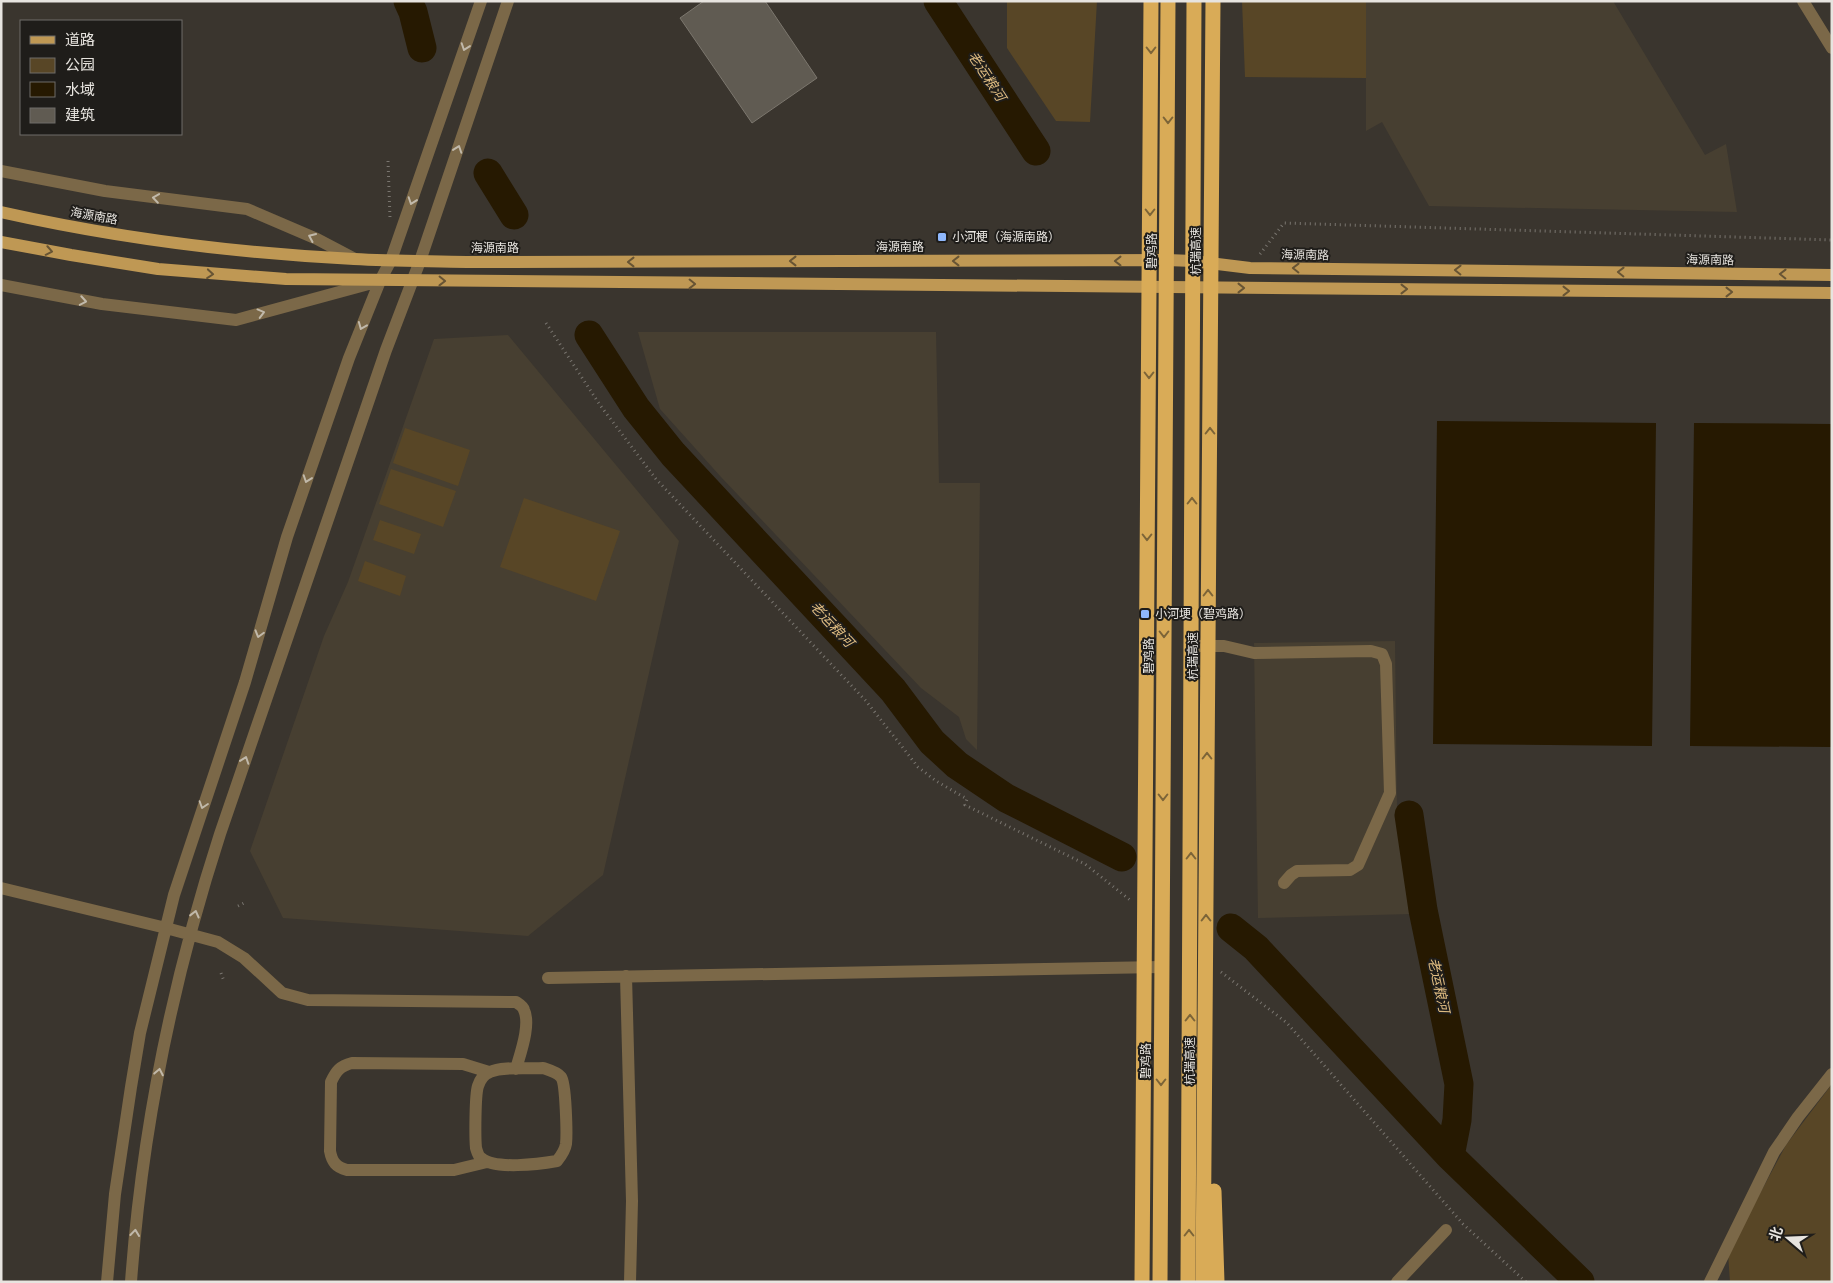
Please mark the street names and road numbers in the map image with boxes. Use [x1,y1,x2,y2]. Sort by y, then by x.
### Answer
street label: 海源南路 [69,205,119,227]
street label: 杭瑞高速 [1189,227,1203,275]
street label: 碧鸡路 [1145,233,1159,269]
street label: 海源南路 [876,240,924,254]
street label: 海源南路 [471,241,519,255]
street label: 海源南路 [1281,248,1329,262]
street label: 海源南路 [1686,253,1734,267]
street label: 杭瑞高速 [1186,632,1200,680]
street label: 碧鸡路 [1142,638,1156,674]
street label: 杭瑞高速 [1183,1037,1197,1085]
street label: 碧鸡路 [1139,1043,1153,1079]

